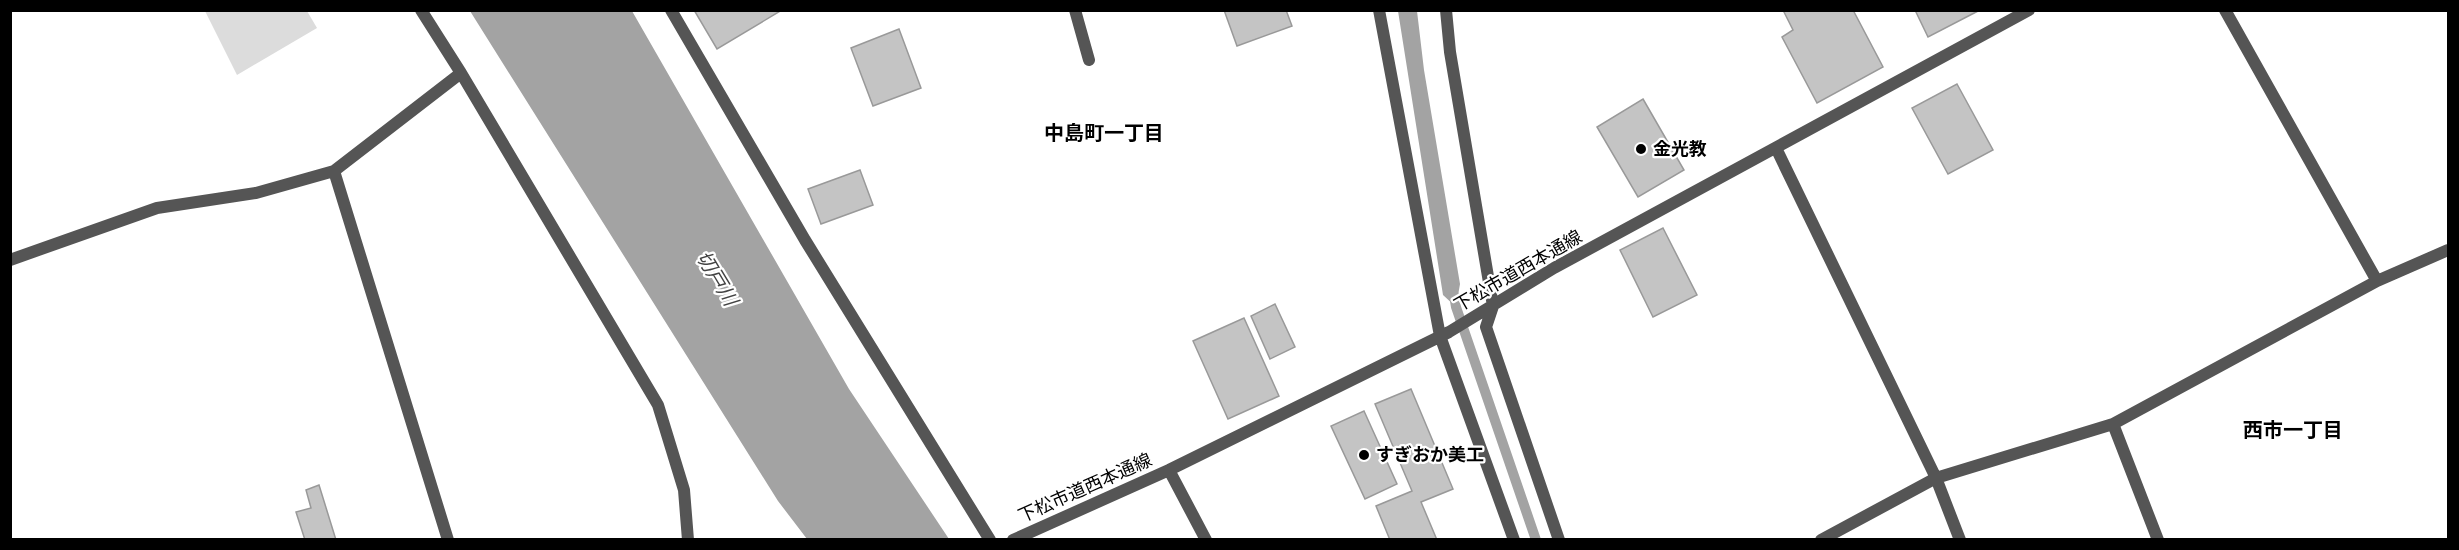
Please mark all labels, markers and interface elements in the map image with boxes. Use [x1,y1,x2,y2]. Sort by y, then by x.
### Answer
district label: 中島町一丁目 [1044,119,1164,146]
place label: 金光教 [1653,136,1707,161]
marker: 金光教 [1634,142,1648,156]
street label: 下松市道西本通線 [1449,224,1586,317]
water label: 切戸川 [690,245,745,312]
district label: 西市一丁目 [2243,416,2343,443]
place label: すぎおか美工 [1376,442,1484,467]
street label: 下松市道西本通線 [1014,447,1156,528]
marker: すぎおか美工 [1357,448,1371,462]

